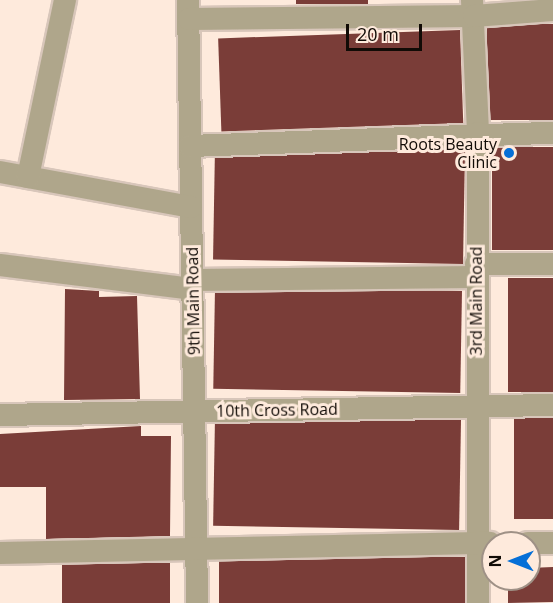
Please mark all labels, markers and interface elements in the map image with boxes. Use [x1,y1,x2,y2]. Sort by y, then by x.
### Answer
scale bar [349,12,426,50]
text: 20 m [357,22,399,46]
place label: Roots Beauty Clinic [399,134,497,172]
marker: Roots Beauty Clinic [502,146,516,160]
street label: 3rd Main Road [466,246,486,356]
street label: 9th Main Road [182,247,204,355]
street label: 10th Cross Road [216,399,338,421]
north arrow [481,531,541,591]
text: N [484,555,506,568]

